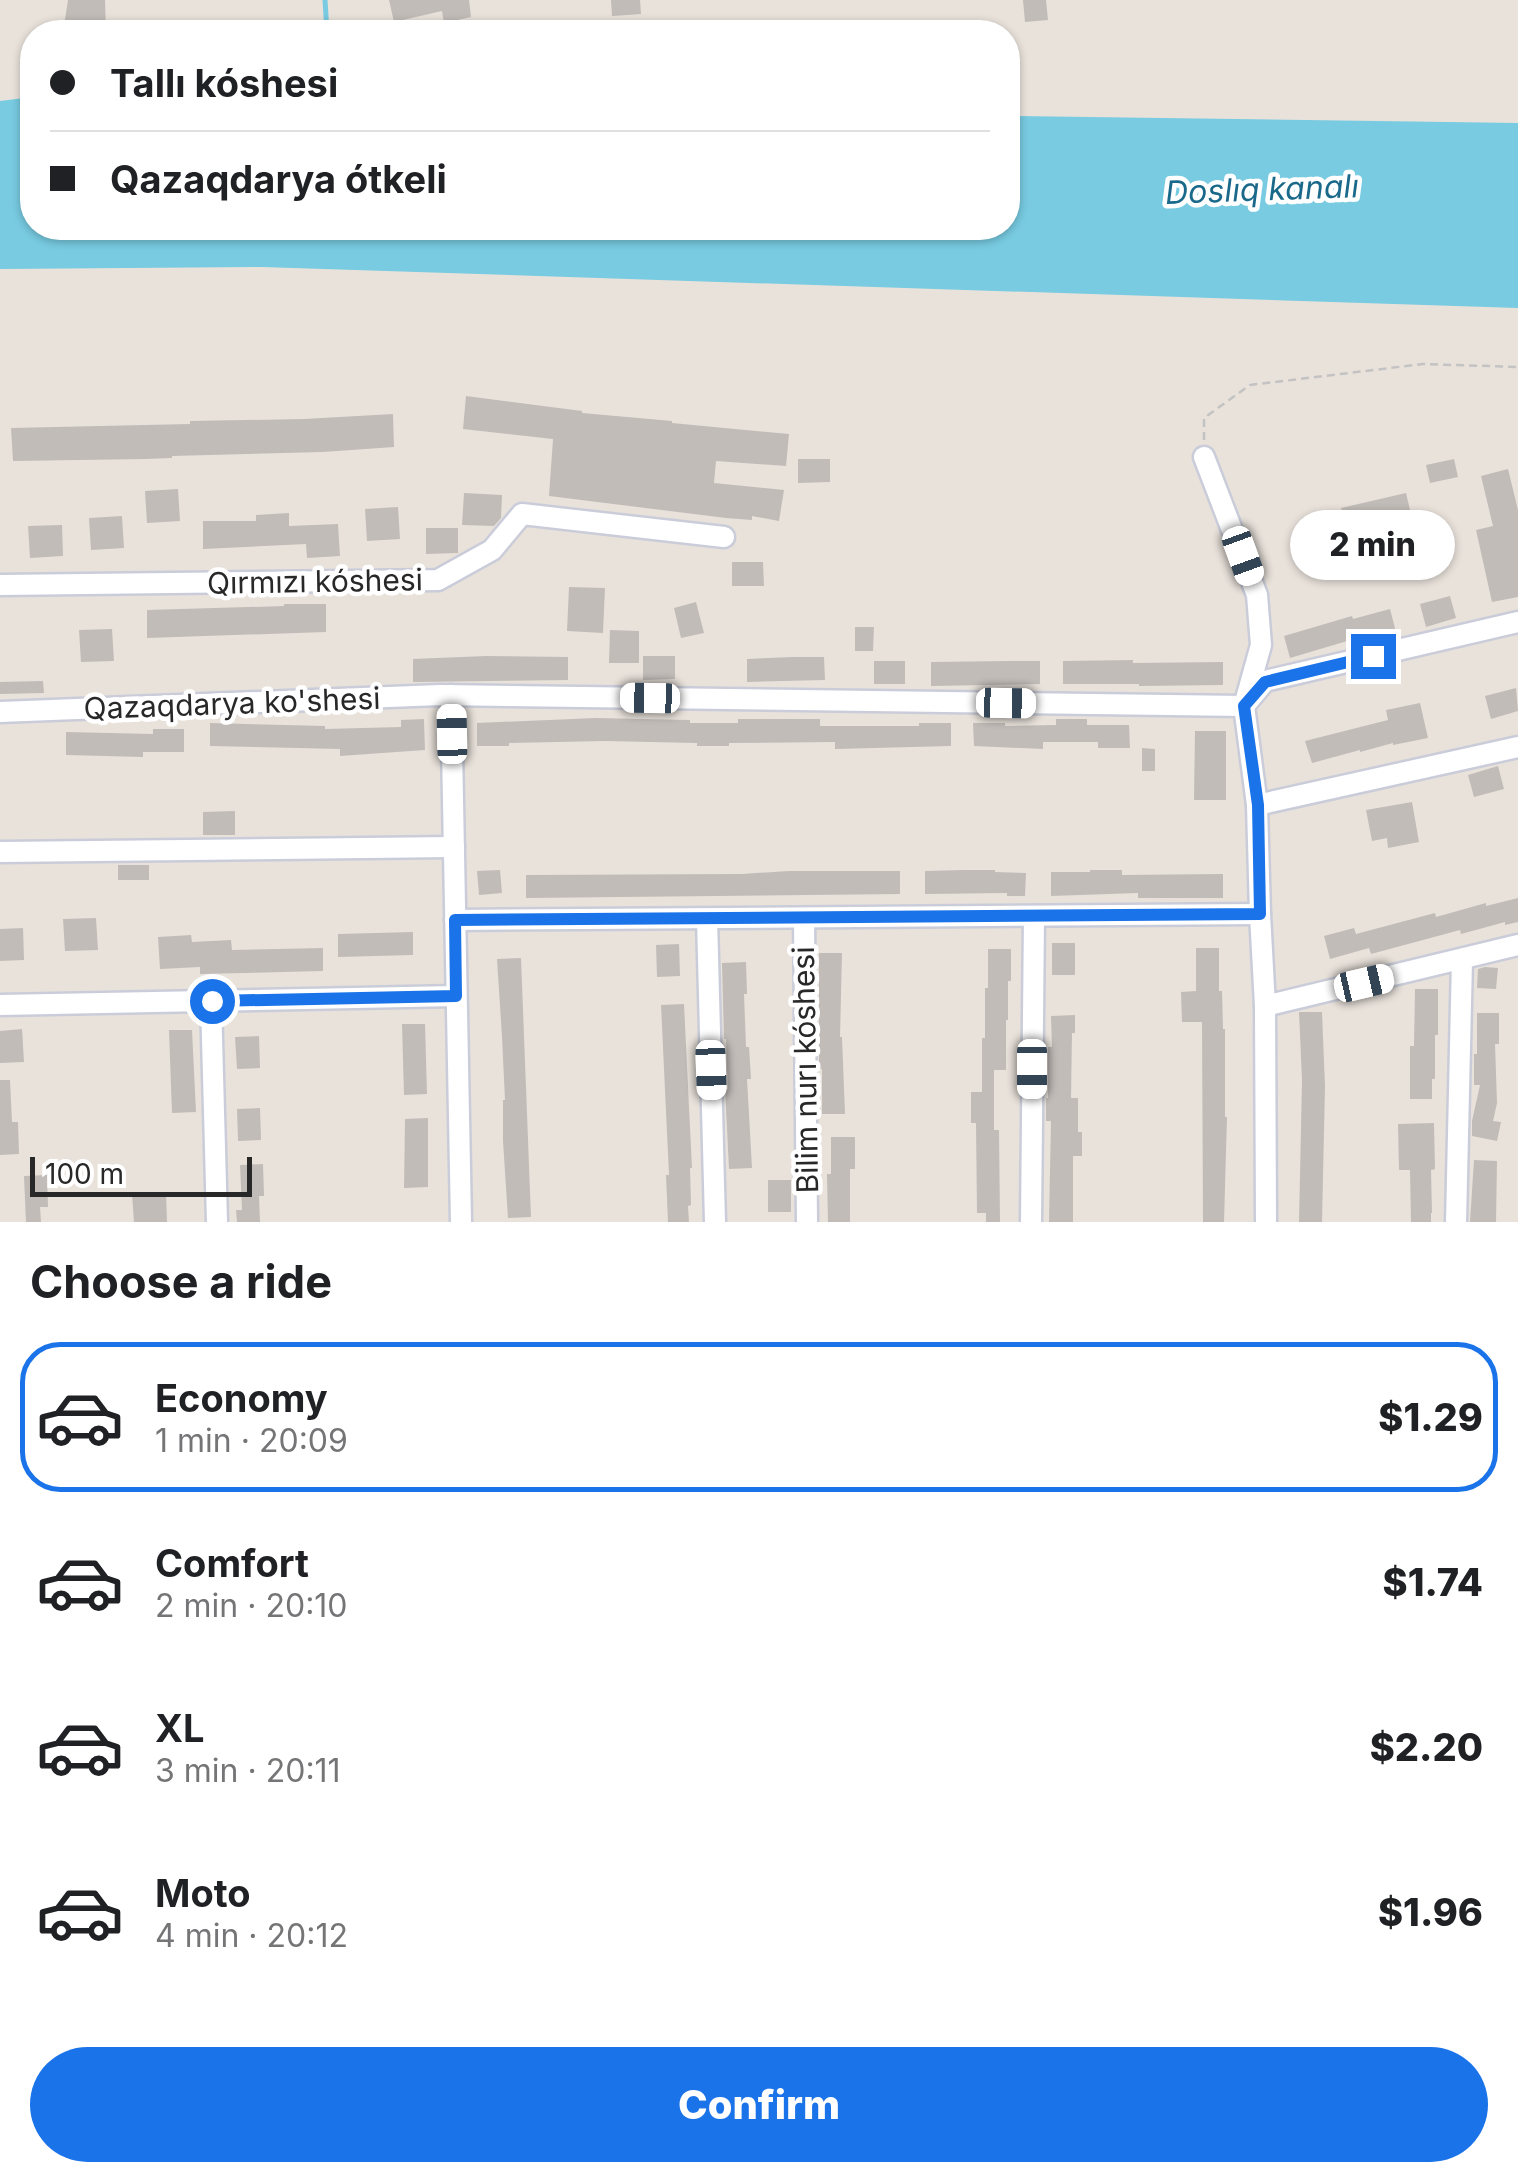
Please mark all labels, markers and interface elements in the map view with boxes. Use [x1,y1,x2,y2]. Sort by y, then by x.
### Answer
text: Tallı kóshesi [110,60,338,106]
text: Qazaqdarya ótkeli [110,156,447,202]
water label: Doslıq kanalı [1164,166,1360,212]
callout: 2 min [1290,511,1456,581]
car [1219,523,1267,589]
text: 2 min [1329,525,1416,564]
street label: Qırmızı kóshesi [207,561,423,601]
route end [1351,634,1396,679]
street label: Qazaqdarya ko'shesi [83,680,381,726]
car [620,682,680,714]
car [976,687,1036,719]
car [436,704,468,764]
street label: Bilim nurı kóshesi [785,946,825,1194]
car [1331,962,1397,1004]
route start [190,979,235,1024]
car [695,1039,727,1101]
car [1017,1039,1047,1099]
scale bar [30,1152,252,1196]
text: 100 m [45,1157,124,1191]
text: Choose a ride [30,1254,332,1309]
icon: car [35,1372,125,1462]
text: Economy [155,1375,328,1421]
text: $1.29 [1378,1394,1483,1440]
text: 1 min · 20:09 [155,1421,348,1460]
icon: car [35,1537,125,1627]
text: Comfort [155,1540,309,1586]
text: $1.74 [1383,1559,1483,1605]
text: 2 min · 20:10 [155,1586,348,1625]
icon: car [35,1702,125,1792]
text: XL [155,1705,205,1751]
text: $2.20 [1370,1724,1483,1770]
text: 3 min · 20:11 [155,1751,341,1790]
icon: car [35,1867,125,1957]
text: Moto [155,1870,251,1916]
text: $1.96 [1378,1889,1483,1935]
text: 4 min · 20:12 [155,1916,348,1955]
button: Confirm [30,2047,1488,2162]

